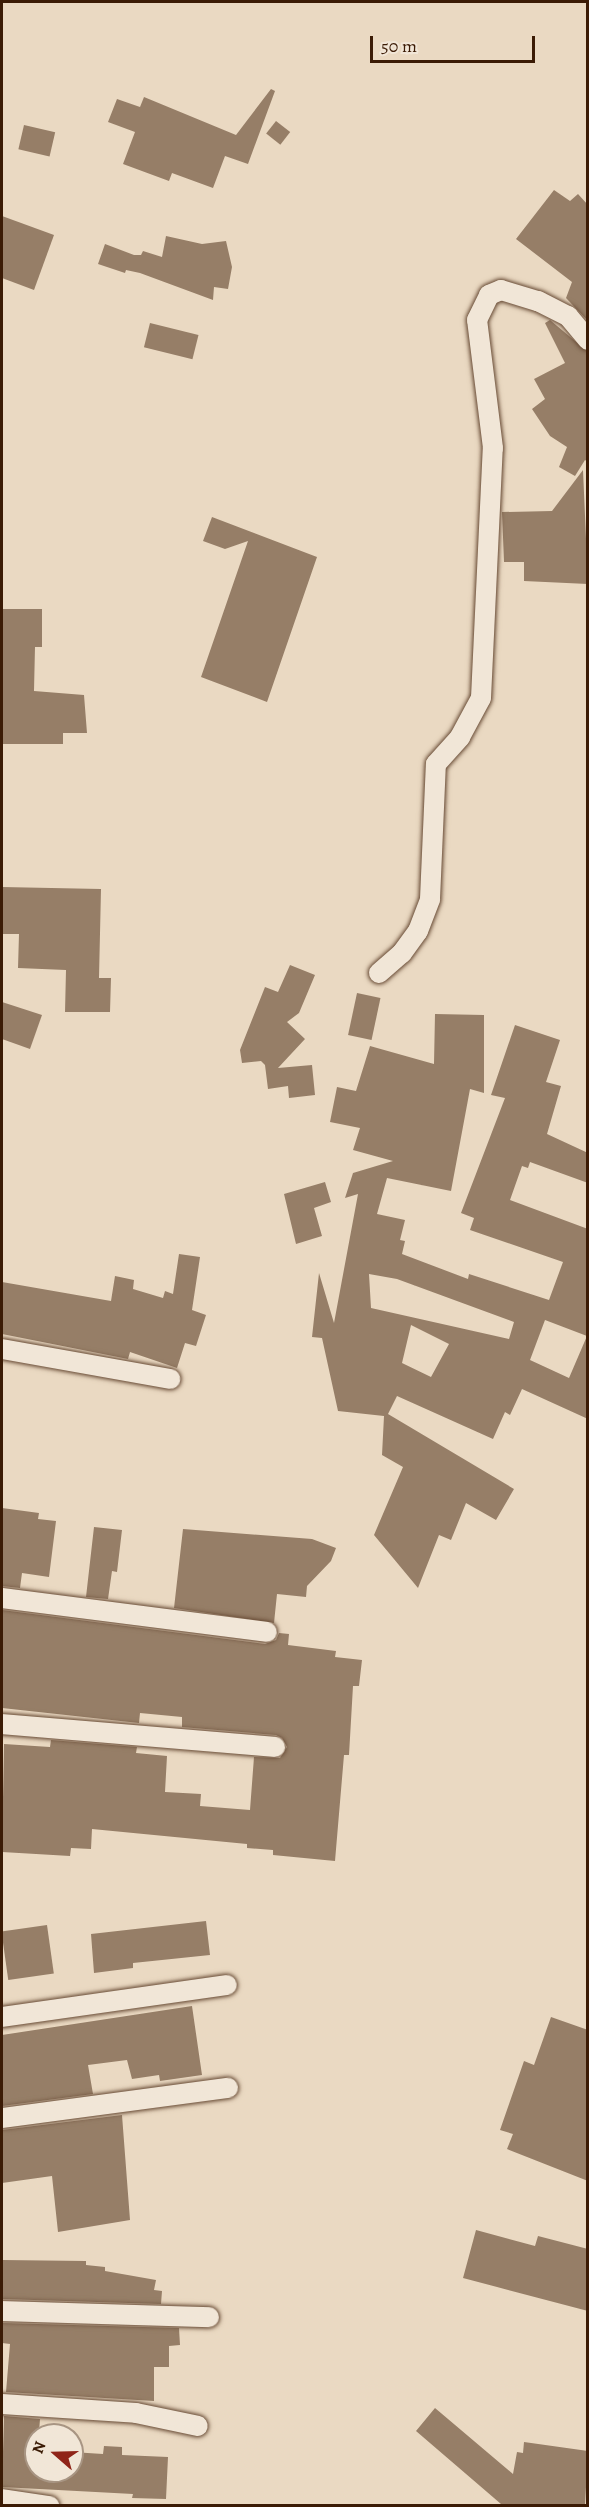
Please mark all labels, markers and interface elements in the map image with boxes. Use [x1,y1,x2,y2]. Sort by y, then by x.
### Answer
scale bar [373,24,538,62]
text: 50 m [381,34,417,58]
north arrow [24,2423,84,2483]
text: N [27,2438,51,2457]

